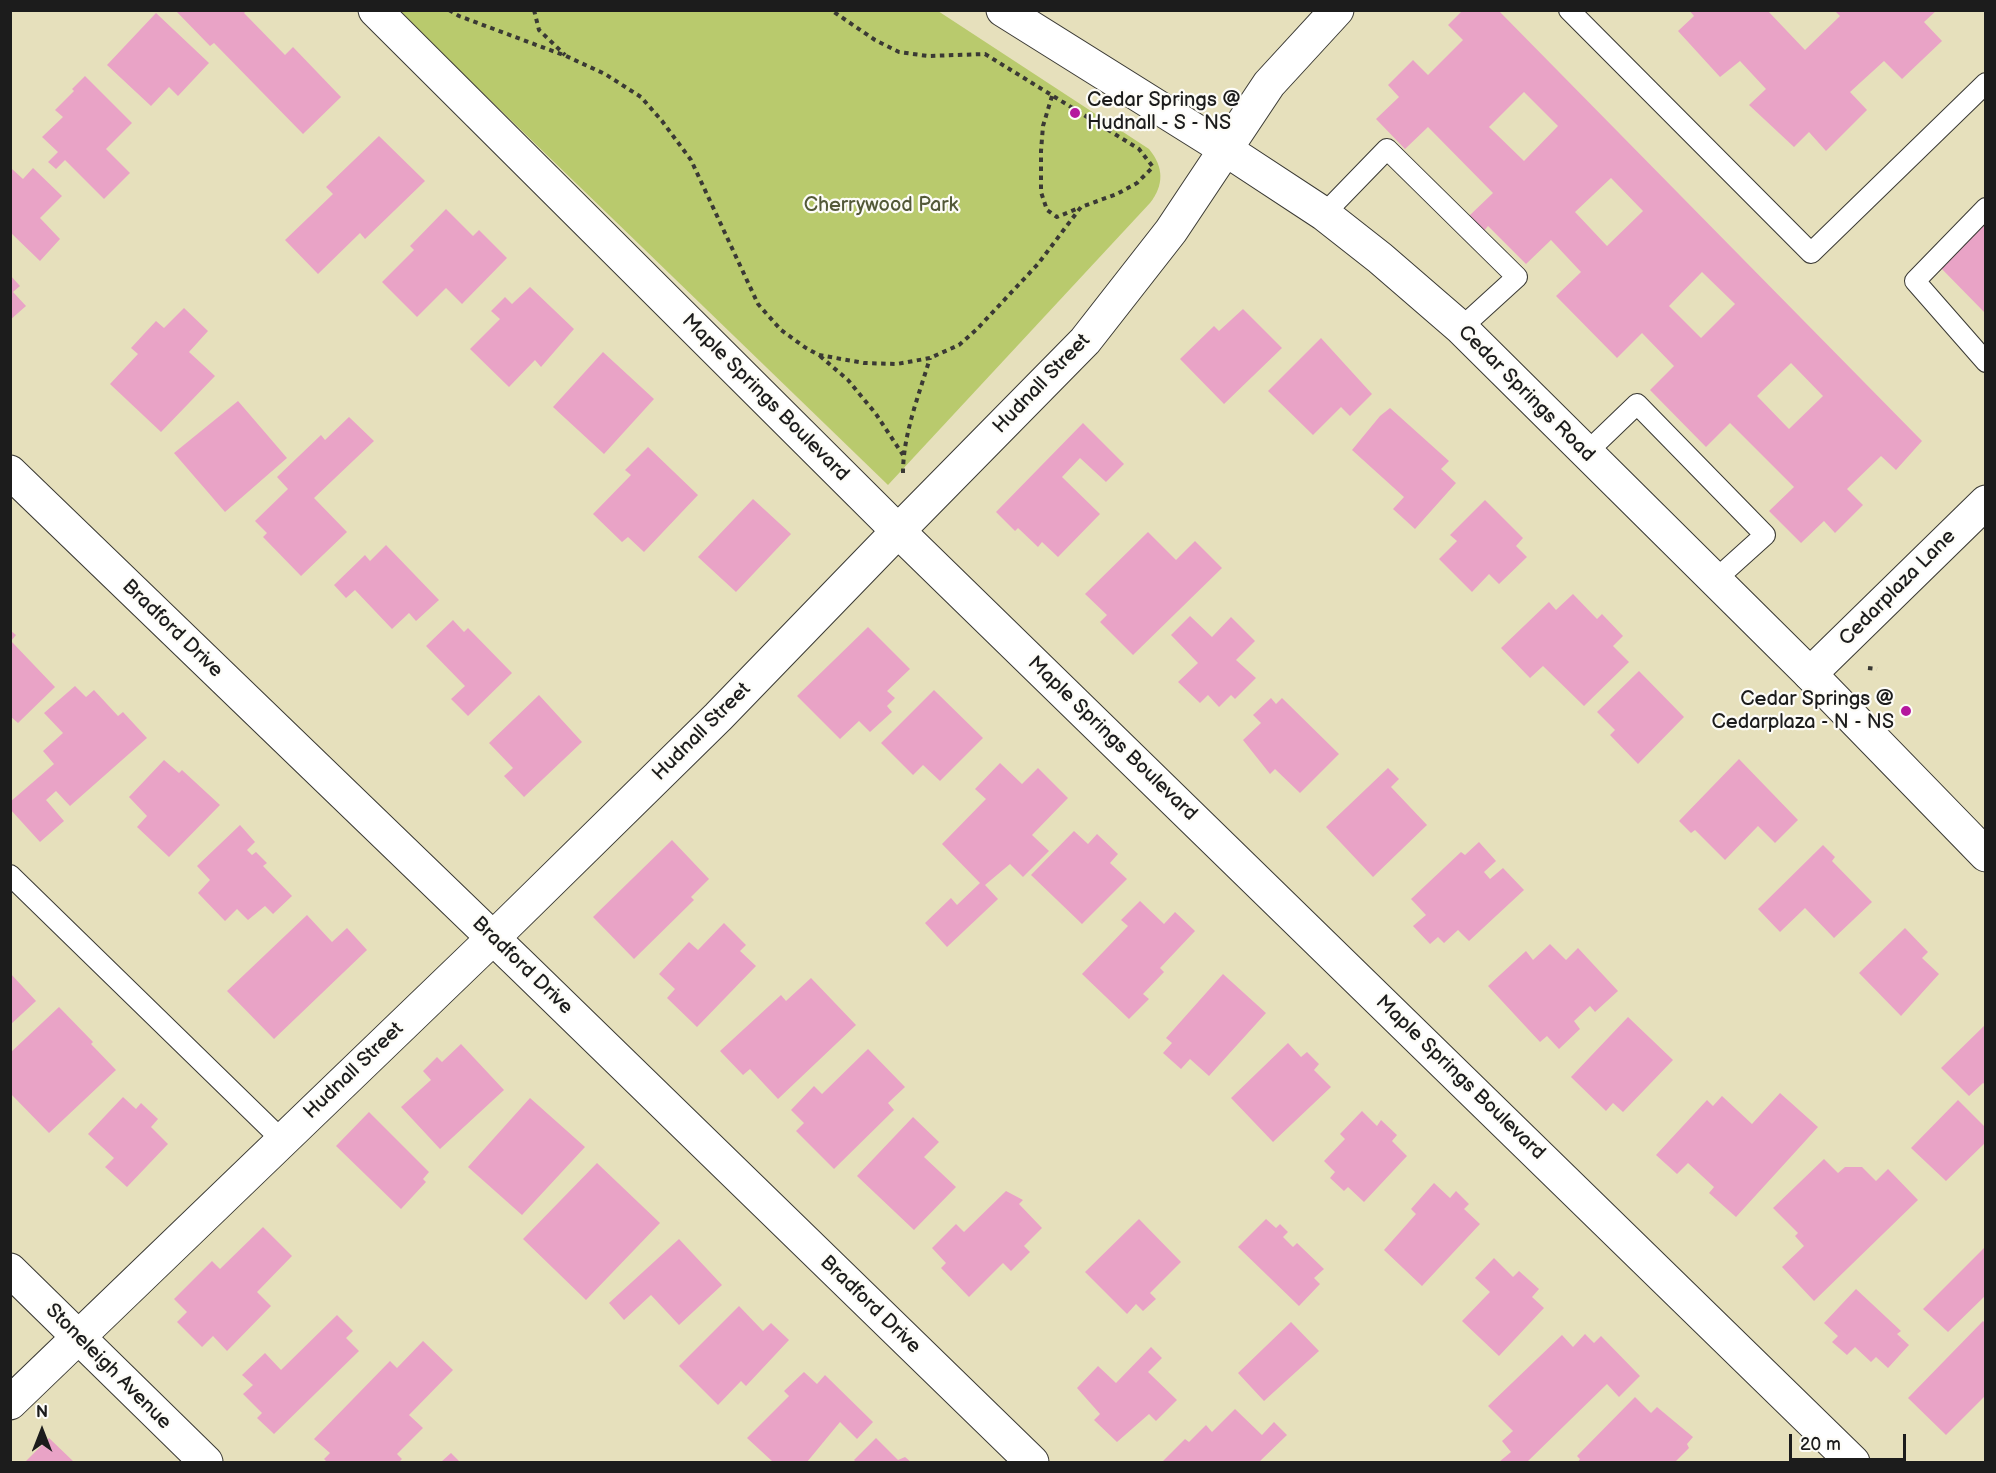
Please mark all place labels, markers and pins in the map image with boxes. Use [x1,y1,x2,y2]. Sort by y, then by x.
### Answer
place label: Cedar Springs @ Hudnall - S - NS [1087,89,1241,136]
marker: Cedar Springs @ Hudnall - S - NS [1068,106,1082,120]
place label: Cedar Springs @ Cedarplaza - N - NS [1712,688,1894,735]
marker: Cedar Springs @ Cedarplaza - N - NS [1899,704,1913,718]

